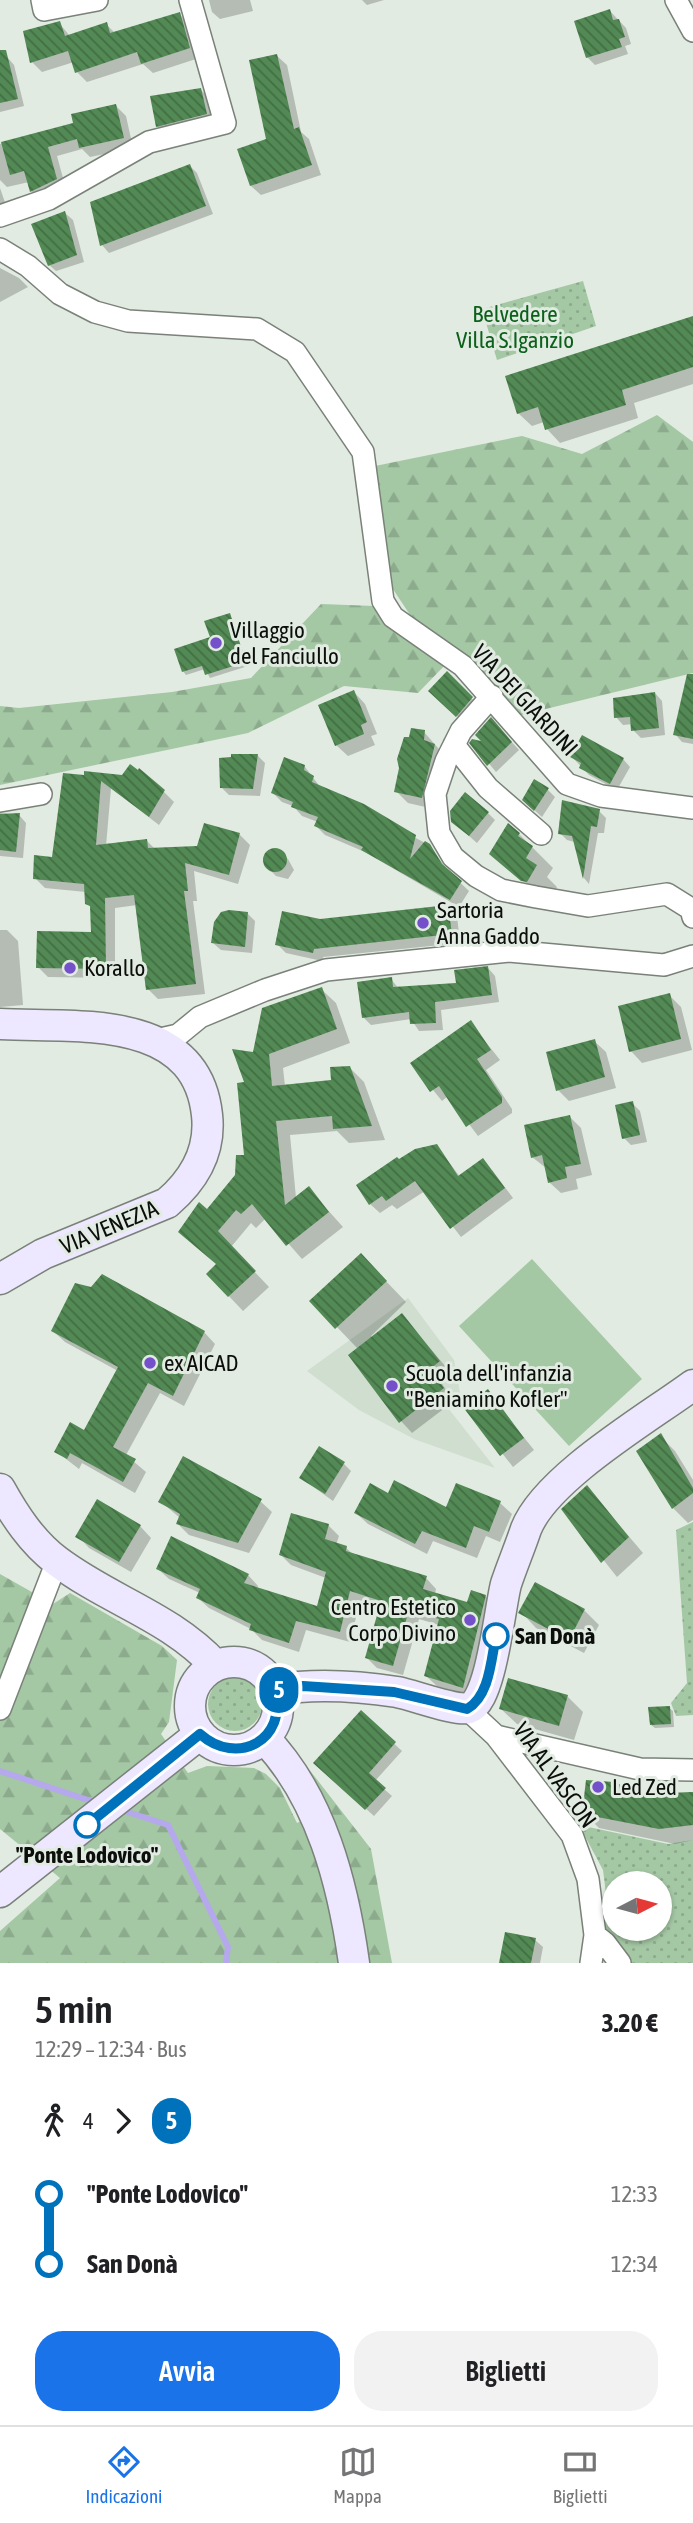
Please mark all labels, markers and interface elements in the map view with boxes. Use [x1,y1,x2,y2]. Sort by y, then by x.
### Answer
park label: Belvedere Villa S.Iganzio [456,301,574,353]
place label: Villaggio del Fanciullo [230,617,339,669]
marker: Villaggio del Fanciullo [208,635,224,651]
street label: VIA DEI GIARDINI [467,639,583,761]
place label: Sartoria Anna Gaddo [437,897,540,949]
marker: Sartoria Anna Gaddo [415,915,431,931]
place label: Korallo [84,955,145,981]
marker: Korallo [62,960,78,976]
street label: VIA VENEZIA [56,1195,162,1259]
place label: ex AICAD [164,1350,238,1376]
marker: ex AICAD [142,1355,158,1371]
place label: Scuola dell'infanzia "Beniamino Kofler" [406,1360,572,1412]
marker: Scuola dell'infanzia "Beniamino Kofler" [384,1378,400,1394]
place label: Centro Estetico Corpo Divino [331,1594,456,1646]
marker: Centro Estetico Corpo Divino [462,1612,478,1628]
marker: San Donà [483,1623,509,1649]
place label: San Donà [515,1623,596,1649]
line badge: 5 [256,1667,302,1713]
text: 5 [273,1676,285,1703]
street label: VIA AL VASCON [508,1717,602,1833]
place label: Led Zed [612,1774,677,1800]
marker: Led Zed [590,1779,606,1795]
marker: "Ponte Lodovico" [74,1812,100,1838]
place label: "Ponte Lodovico" [16,1842,159,1868]
north arrow [602,1871,672,1941]
map controls [602,1871,672,1941]
text: 5 min [35,1988,113,2031]
text: 3.20 € [601,2008,658,2038]
text: 12:29 – 12:34 · Bus [35,2036,187,2062]
icon: walk [35,2102,73,2140]
icon: forward [104,2102,142,2140]
text: 5 [166,2107,177,2134]
text: 4 [83,2108,94,2134]
text: "Ponte Lodovico" [87,2179,248,2209]
text: 12:33 [611,2181,658,2207]
text: San Donà [87,2249,178,2279]
text: 12:34 [611,2251,658,2277]
button: Avvia [35,2331,340,2411]
button: Biglietti [354,2331,658,2411]
tab: Indicazioni [85,2443,162,2507]
tab: Mappa [333,2443,382,2507]
tab: Biglietti [553,2443,608,2507]

